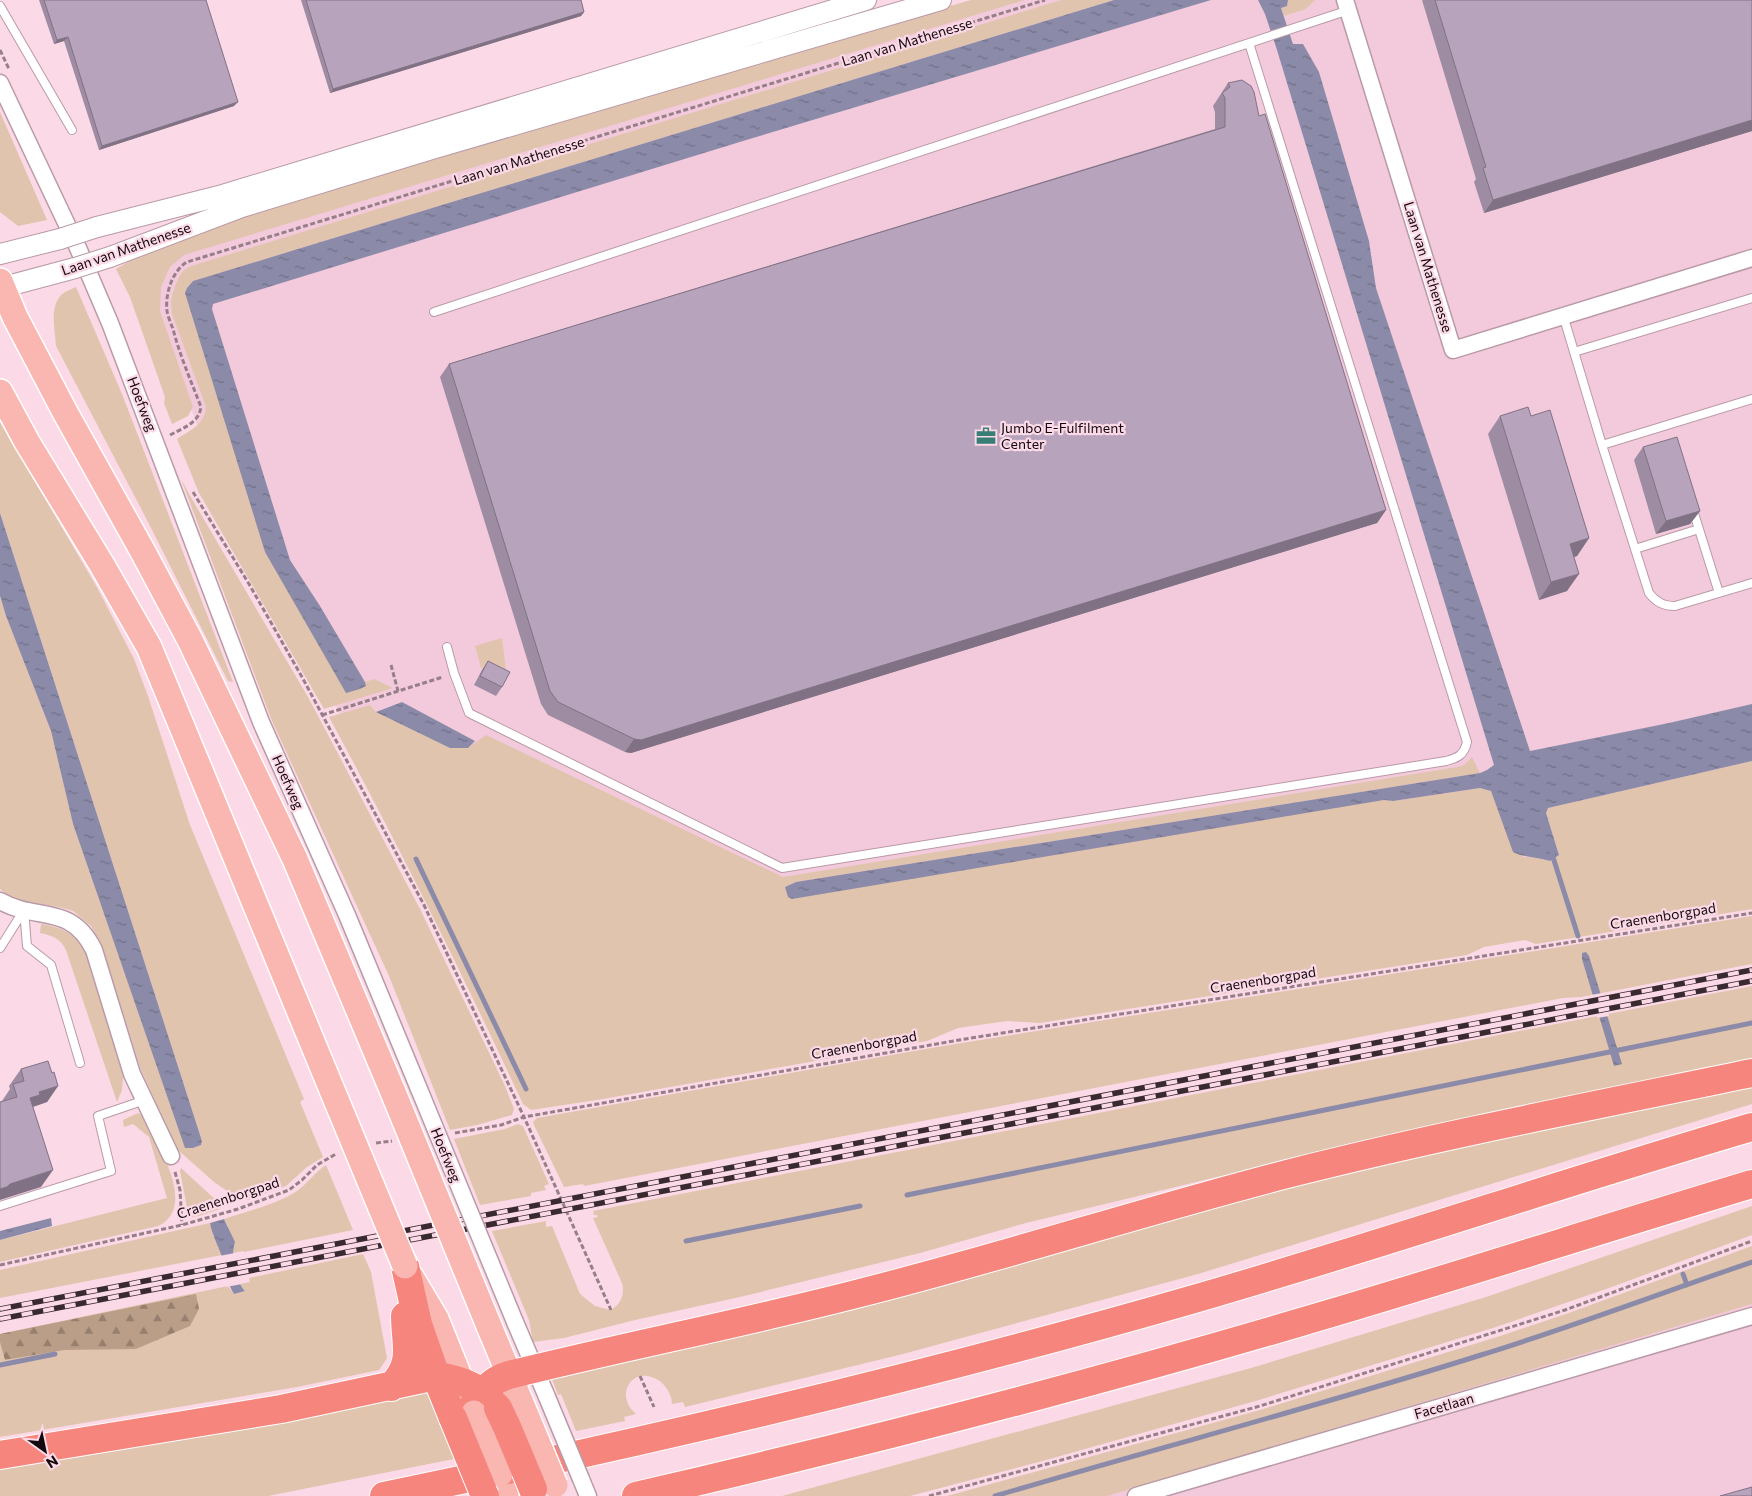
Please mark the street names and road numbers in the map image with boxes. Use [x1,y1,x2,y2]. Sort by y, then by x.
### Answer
street label: Laan van Mathenesse [839,14,974,69]
street label: Laan van Mathenesse [451,133,586,188]
street label: Laan van Mathenesse [1401,199,1456,334]
street label: Laan van Mathenesse [59,218,193,279]
street label: Hoefweg [124,374,161,434]
street label: Hoefweg [269,752,308,812]
street label: Craenenborgpad [1609,899,1717,932]
street label: Craenenborgpad [1209,963,1317,996]
street label: Craenenborgpad [810,1027,918,1062]
street label: Hoefweg [428,1125,465,1185]
street label: Craenenborgpad [174,1173,281,1222]
street label: Facetlaan [1412,1389,1476,1422]

